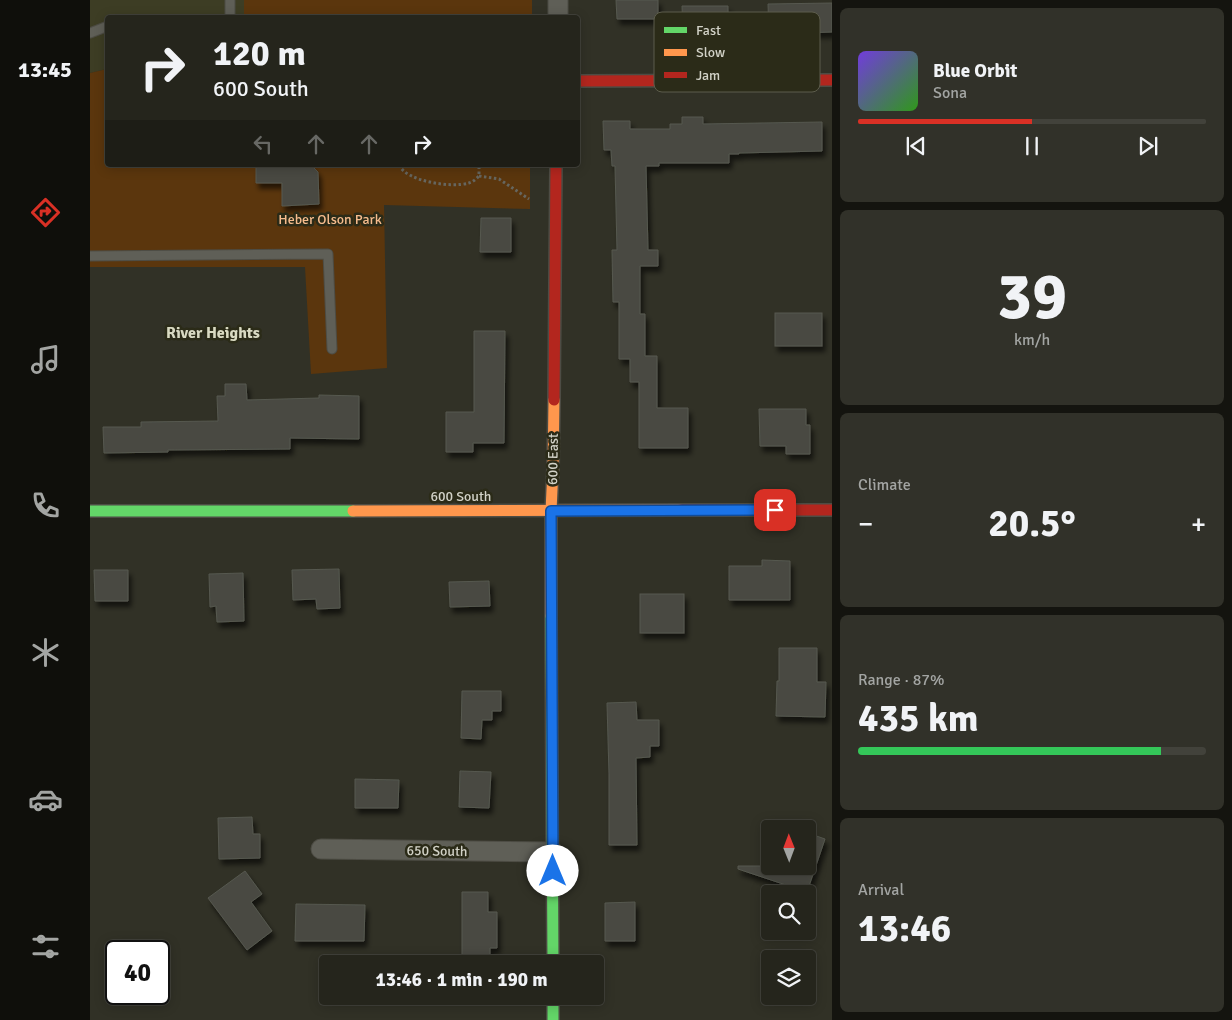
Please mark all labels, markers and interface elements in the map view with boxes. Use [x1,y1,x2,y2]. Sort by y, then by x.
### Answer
legend [654,12,820,92]
text: Fast [696,22,721,39]
text: 120 m [213,32,306,75]
icon: right [130,35,195,100]
text: Slow [696,44,725,61]
text: 13:45 [18,56,72,83]
text: Blue Orbit [933,59,1017,83]
text: Jam [696,67,720,84]
text: 600 South [213,75,309,102]
text: Sona [933,83,967,103]
icon: left [249,130,277,158]
icon: ahead [302,130,330,158]
icon: ahead [355,130,383,158]
icon: right [408,130,436,158]
icon: previous [902,132,930,160]
icon: pause [1018,132,1046,160]
icon: next [1134,132,1162,160]
icon: directions [28,195,63,230]
park label: Heber Olson Park [278,211,382,228]
text: 39 [997,257,1067,337]
district label: River Heights [166,323,260,343]
text: km/h [1014,330,1050,350]
icon: music [28,342,63,377]
street label: 600 East [544,433,562,485]
text: Climate [858,475,911,495]
icon: phone [28,488,63,523]
street label: 600 South [431,488,492,505]
pin [754,489,796,531]
icon: arrive [761,496,789,524]
text: 20.5° [988,500,1076,547]
text: − [858,507,873,541]
text: + [1191,507,1206,541]
icon: climate [28,635,63,670]
text: Range · 87% [858,670,944,690]
text: 435 km [858,695,979,742]
icon: car [28,782,63,817]
north arrow [761,820,816,875]
map controls [761,820,816,1005]
street label: 650 South [406,842,468,860]
position arrow [526,844,578,896]
text: Arrival [858,880,904,900]
button: search [761,885,816,940]
text: 13:46 [858,905,951,952]
icon: filters [28,929,63,964]
speed limit sign: 40 [105,940,170,1005]
button: layers [761,950,816,1005]
text: 13:46 · 1 min · 190 m [375,968,548,992]

